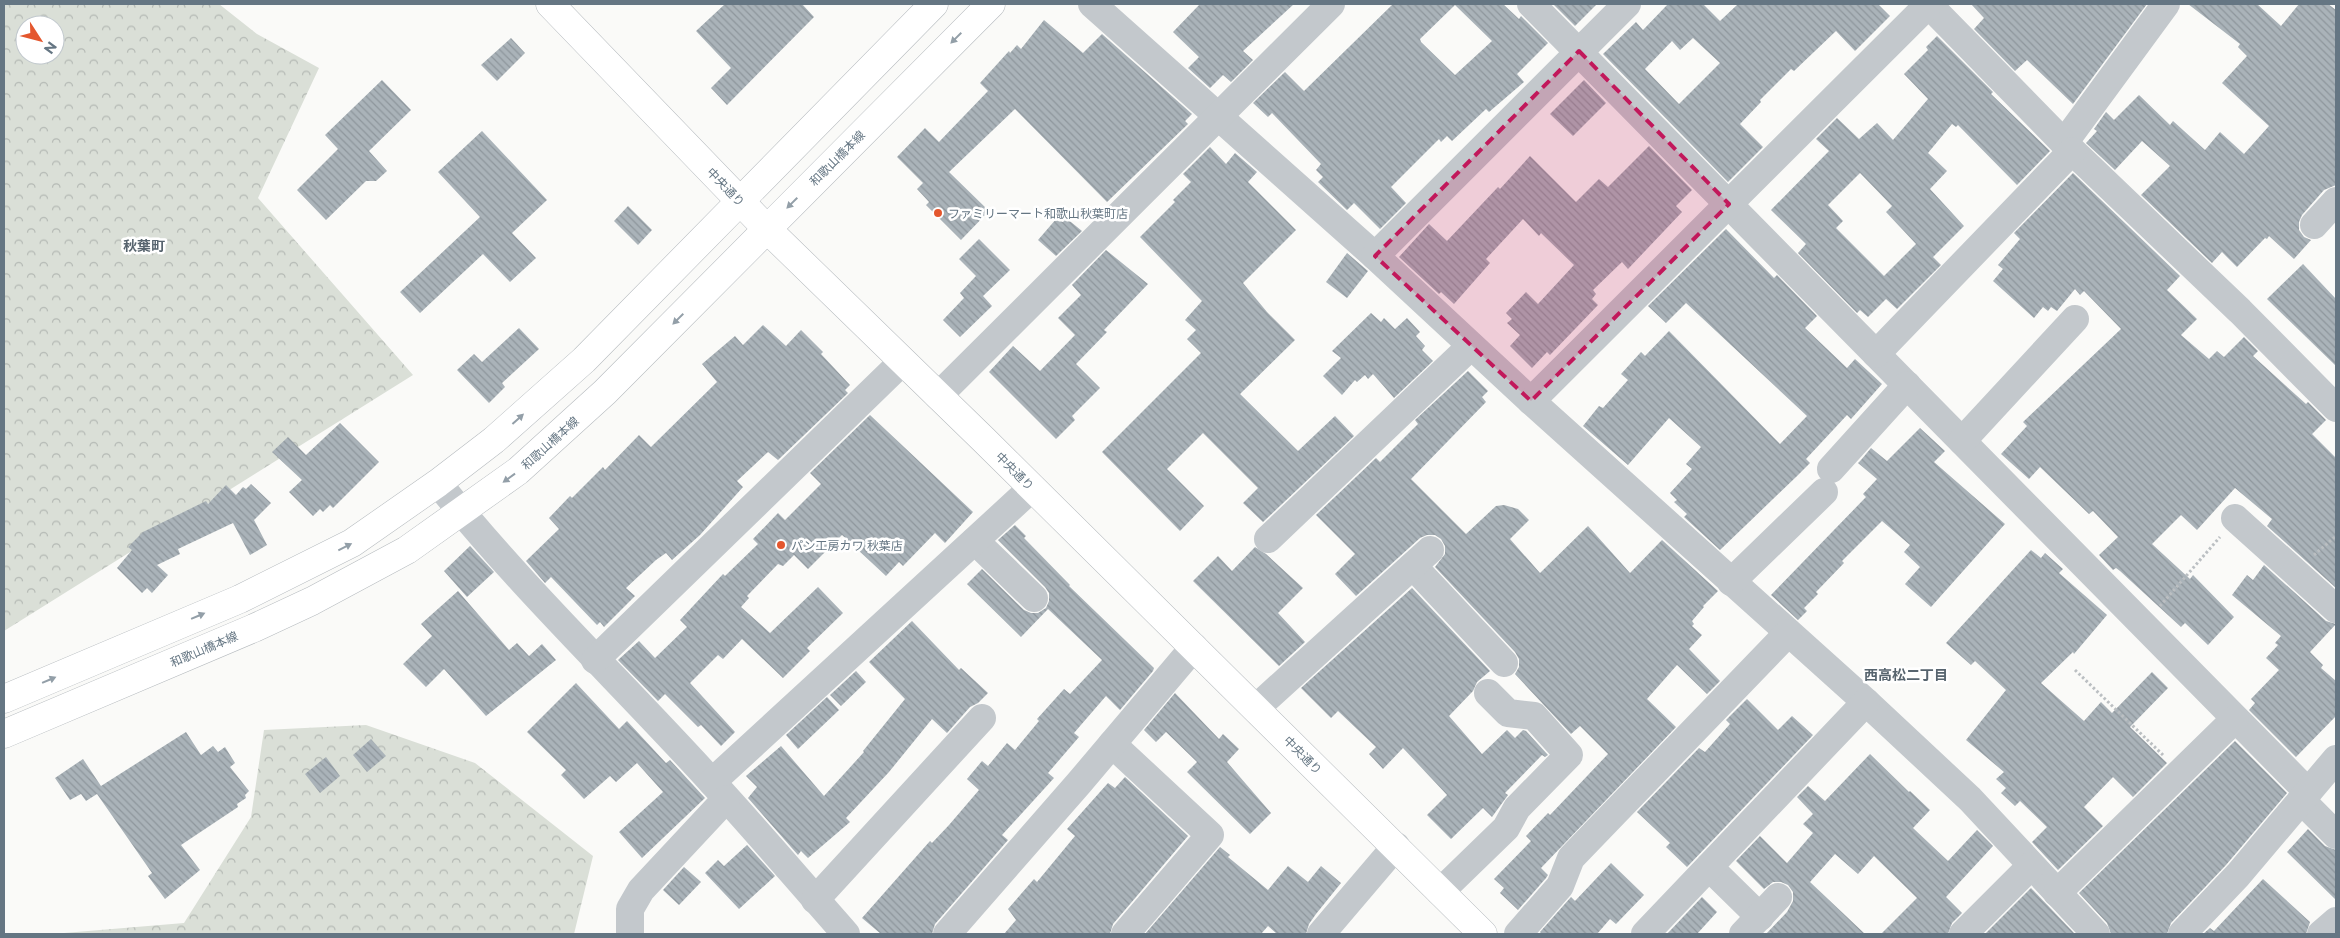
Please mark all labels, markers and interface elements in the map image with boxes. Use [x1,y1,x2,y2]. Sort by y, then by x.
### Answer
north arrow [15,15,65,65]
one-way arrow [950,32,962,44]
text: N [40,38,61,58]
street label: 和歌山橋本線 [806,127,868,189]
street label: 中央通り [704,165,748,209]
one-way arrow [787,197,799,209]
place label: ファミリーマート和歌山秋葉町店 [948,206,1128,221]
marker: ファミリーマート和歌山秋葉町店 [932,207,944,219]
district label: 秋葉町 [123,237,165,255]
one-way arrow [672,313,684,325]
one-way arrow [511,413,523,425]
street label: 和歌山橋本線 [518,413,582,473]
street label: 中央通り [993,449,1037,493]
one-way arrow [502,473,516,483]
place label: パン工房カワ 秋葉店 [791,538,903,553]
marker: パン工房カワ 秋葉店 [775,539,787,551]
one-way arrow [338,542,352,550]
one-way arrow [191,612,205,620]
street label: 和歌山橋本線 [168,628,240,670]
district label: 西高松二丁目 [1864,666,1948,684]
one-way arrow [42,676,57,684]
street label: 中央通り [1281,733,1325,777]

